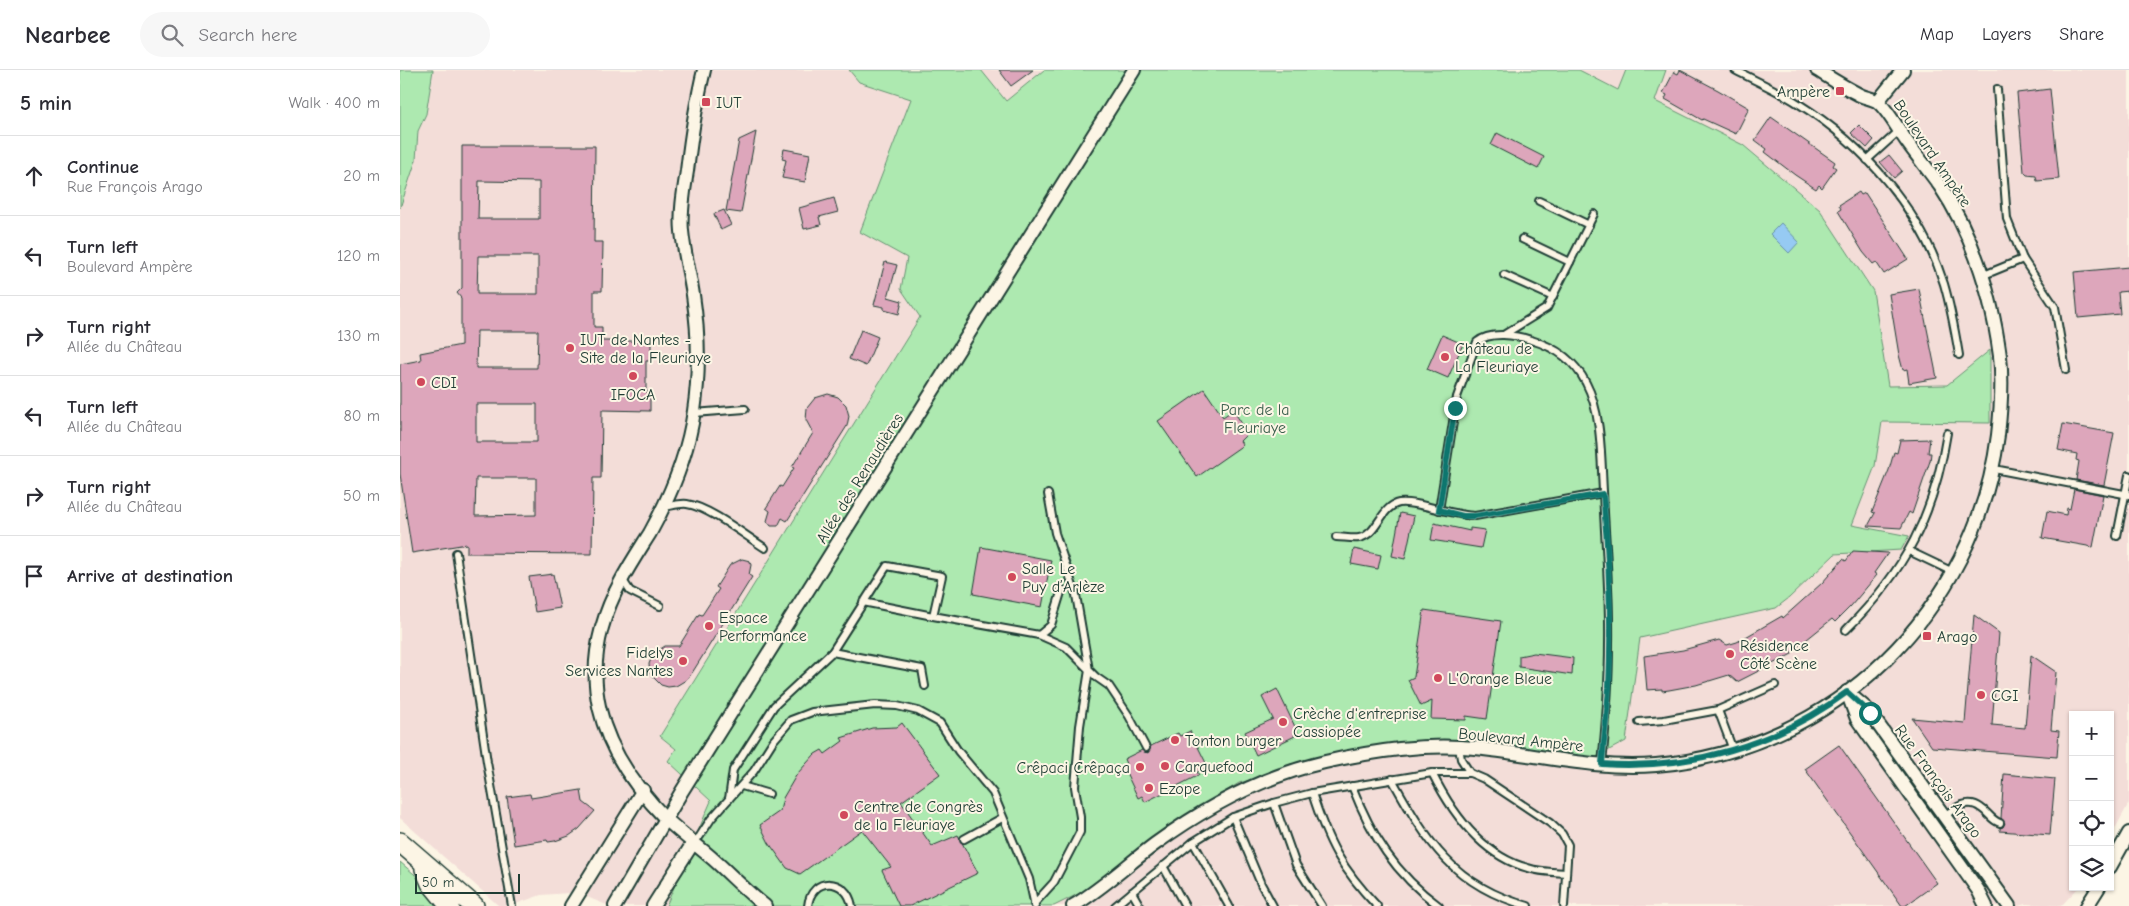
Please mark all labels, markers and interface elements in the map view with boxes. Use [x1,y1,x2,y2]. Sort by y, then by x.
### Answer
search box [140,12,490,57]
text: Nearbee [25,21,110,49]
icon: search [158,21,186,49]
text: Search here [198,24,297,46]
text: Map [1920,24,1954,45]
text: Layers [1982,24,2031,45]
text: Share [2059,24,2104,45]
place label: Ampère [1777,83,1830,101]
marker: Ampère [1834,85,1846,97]
text: 5 min [20,91,72,115]
text: Walk · 400 m [288,94,380,112]
place label: IUT [716,94,742,112]
marker: IUT [700,96,712,108]
street label: Boulevard Ampère [1890,96,1975,211]
text: Continue [67,156,139,178]
icon: ahead [20,162,48,190]
text: 20 m [343,167,380,185]
text: Rue François Arago [67,178,203,196]
text: Turn left [67,236,138,258]
icon: left [20,242,48,270]
text: 120 m [337,247,380,265]
text: Boulevard Ampère [67,258,193,276]
text: Turn right [67,316,151,338]
icon: right [20,322,48,350]
text: 130 m [337,327,380,345]
place label: IUT de Nantes - Site de la Fleuriaye [580,331,711,367]
text: Allée du Château [67,338,182,356]
place label: Château de La Fleuriaye [1455,340,1538,376]
marker: IUT de Nantes - Site de la Fleuriaye [564,342,576,354]
marker: Château de La Fleuriaye [1439,351,1451,363]
marker: IFOCA [627,370,639,382]
place label: CDI [431,374,457,392]
marker: CDI [415,376,427,388]
place label: IFOCA [611,386,655,404]
text: Turn left [67,396,138,418]
route end [1444,397,1467,420]
park label: Parc de la Fleuriaye [1220,401,1290,437]
icon: left [20,402,48,430]
text: 80 m [343,407,380,425]
street label: Allée des Renaudières [813,410,907,547]
text: Allée du Château [67,418,182,436]
text: Turn right [67,476,151,498]
icon: right [20,482,48,510]
text: 50 m [343,487,380,505]
text: Allée du Château [67,498,182,516]
place label: Salle Le Puy d’Arlèze [1022,560,1105,596]
icon: arrive [20,562,48,590]
text: Arrive at destination [67,565,233,587]
marker: Salle Le Puy d’Arlèze [1006,571,1018,583]
place label: Espace Performance [719,609,807,645]
marker: Espace Performance [703,620,715,632]
place label: Arago [1937,628,1978,646]
marker: Arago [1921,630,1933,642]
place label: Résidence Côté Scène [1740,637,1817,673]
place label: Fidelys Services Nantes [565,644,673,680]
marker: Résidence Côté Scène [1724,648,1736,660]
marker: Fidelys Services Nantes [677,655,689,667]
place label: L'Orange Bleue [1448,670,1552,688]
marker: L'Orange Bleue [1432,672,1444,684]
place label: CGI [1991,687,2019,705]
marker: CGI [1975,689,1987,701]
route start [1859,702,1882,725]
place label: Crèche d'entreprise Cassiopée [1293,705,1427,741]
map controls [2069,711,2114,891]
button: + [2069,711,2114,756]
marker: Crèche d'entreprise Cassiopée [1277,716,1289,728]
street label: Rue François Arago [1891,721,1985,842]
street label: Boulevard Ampère [1458,724,1584,756]
place label: Tonton burger [1185,732,1282,750]
marker: Tonton burger [1169,734,1181,746]
button: − [2069,756,2114,801]
place label: Carquefood [1175,758,1253,776]
place label: Crêpaci Crêpaça [1016,759,1130,777]
marker: Carquefood [1159,760,1171,772]
marker: Crêpaci Crêpaça [1134,761,1146,773]
place label: Ezope [1159,780,1200,798]
marker: Ezope [1143,782,1155,794]
place label: Centre de Congrès de la Fleuriaye [854,798,983,834]
button: locate [2069,801,2114,846]
marker: Centre de Congrès de la Fleuriaye [838,809,850,821]
button: layers [2069,846,2114,891]
scale bar [415,871,520,894]
text: 50 m [422,874,454,891]

